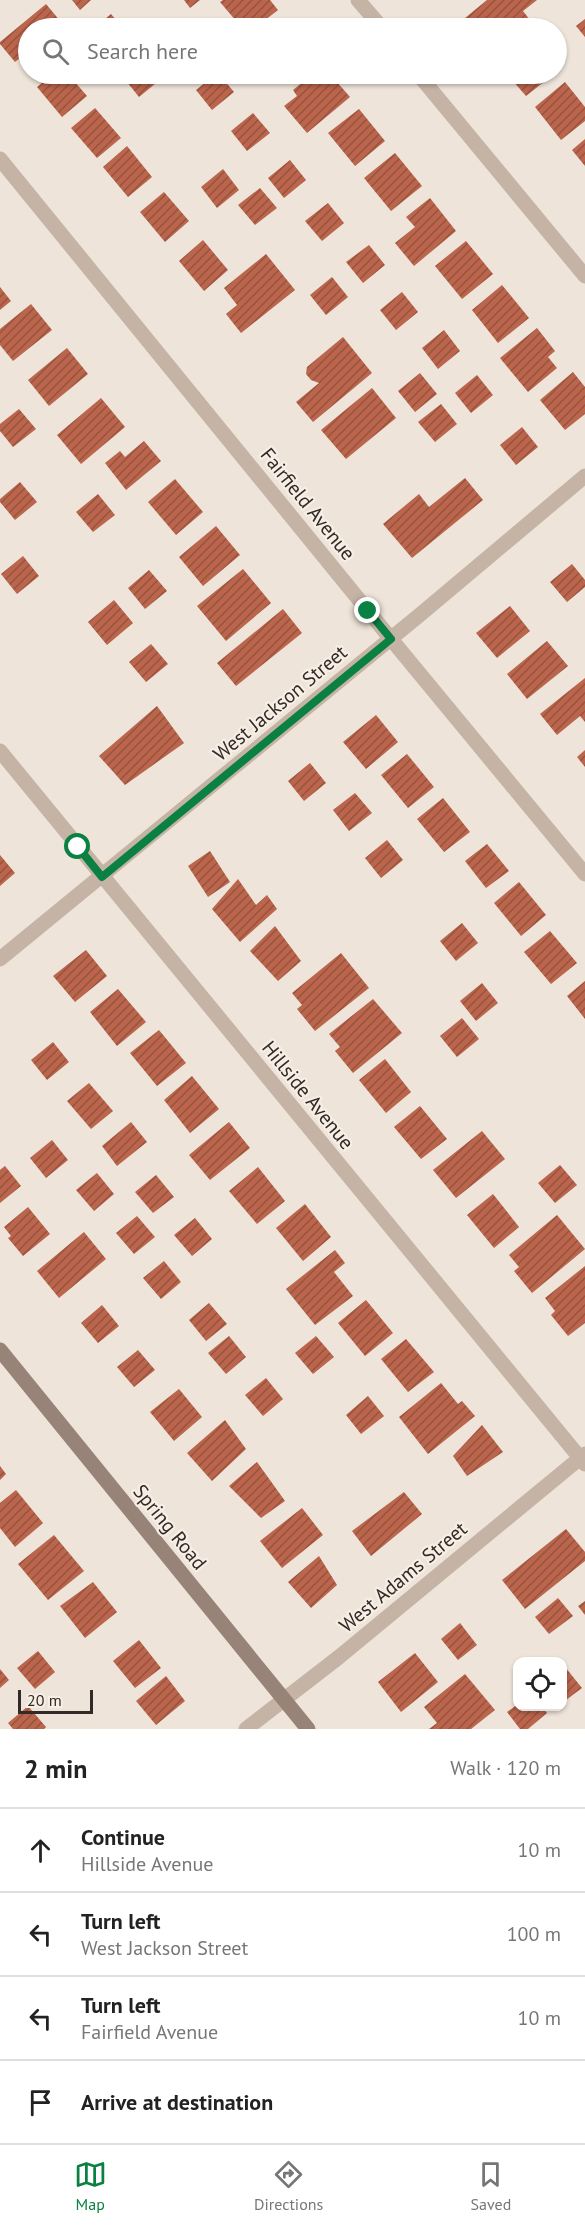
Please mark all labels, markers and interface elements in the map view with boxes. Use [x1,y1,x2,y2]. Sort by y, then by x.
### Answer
search box [18,18,567,84]
icon: search [39,35,72,68]
text: Search here [87,37,198,65]
street label: Fairfield Avenue [255,443,361,565]
route end [354,597,380,623]
street label: West Jackson Street [208,639,353,767]
route start [64,833,90,859]
street label: Hillside Avenue [256,1035,360,1155]
street label: Spring Road [127,1479,213,1575]
street label: West Adams Street [334,1516,473,1638]
map controls [513,1657,567,1711]
button: locate [513,1657,567,1711]
scale bar [18,1687,93,1714]
text: 20 m [27,1690,62,1710]
text: 2 min [24,1752,87,1785]
text: Walk · 120 m [450,1755,561,1781]
text: Continue [81,1823,165,1851]
icon: ahead [24,1834,57,1867]
text: 10 m [518,1837,561,1863]
text: Hillside Avenue [81,1851,213,1877]
text: Turn left [81,1907,161,1935]
icon: left [24,1918,57,1951]
text: 100 m [507,1921,561,1947]
text: West Jackson Street [81,1935,248,1961]
text: Turn left [81,1991,161,2019]
icon: left [24,2002,57,2035]
text: 10 m [518,2005,561,2031]
text: Fairfield Avenue [81,2019,218,2045]
icon: arrive [24,2086,57,2119]
text: Arrive at destination [81,2088,273,2116]
tab: Map [74,2158,107,2214]
tab: Directions [254,2158,323,2214]
tab: Saved [471,2158,511,2214]

